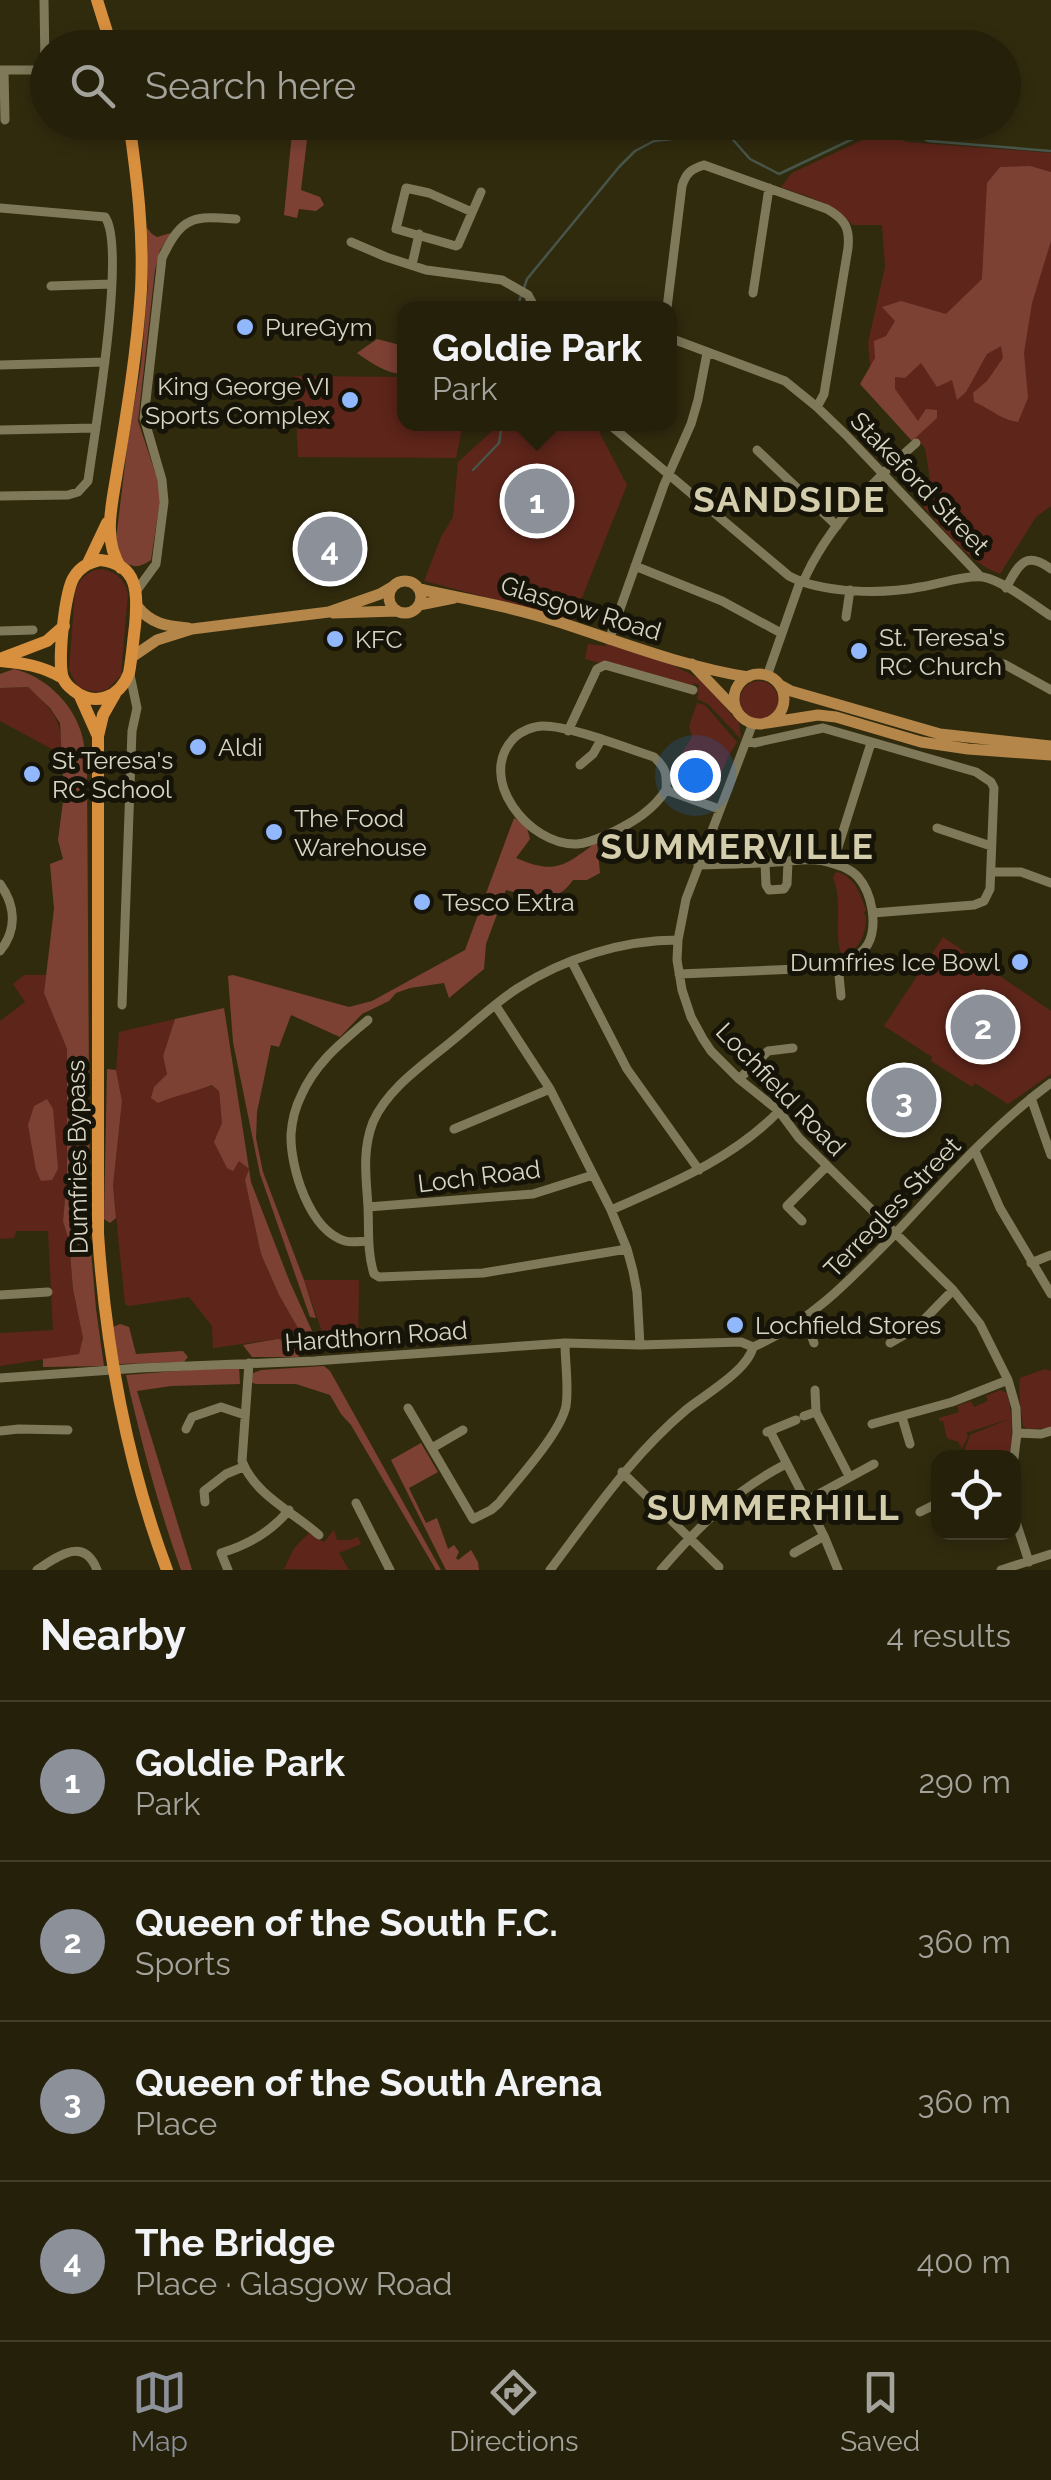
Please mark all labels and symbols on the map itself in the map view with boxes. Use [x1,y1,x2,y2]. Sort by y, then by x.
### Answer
place label: PureGym [265,312,373,342]
marker: PureGym [234,316,256,338]
place label: King George VI Sports Complex [145,371,330,430]
marker: King George VI Sports Complex [339,389,361,411]
street label: Stakeford Street [844,406,996,561]
pin: 1 [504,464,570,538]
district label: SANDSIDE [693,479,887,520]
pin: 4 [298,512,362,586]
street label: Glasgow Road [497,569,665,647]
place label: St. Teresa's RC Church [879,622,1005,681]
place label: KFC [355,624,403,654]
marker: KFC [324,628,346,650]
marker: St. Teresa's RC Church [848,640,870,662]
place label: Aldi [218,732,263,762]
marker: Aldi [187,736,209,758]
place label: St Teresa's RC School [52,745,173,804]
your location [670,750,721,801]
marker: St Teresa's RC School [21,763,43,785]
place label: The Food Warehouse [294,803,427,862]
marker: The Food Warehouse [263,821,285,843]
district label: SUMMERVILLE [601,826,875,867]
place label: Tesco Extra [442,887,575,917]
marker: Tesco Extra [411,891,433,913]
place label: Dumfries Ice Bowl [790,947,1000,977]
marker: Dumfries Ice Bowl [1009,951,1031,973]
pin: 2 [950,990,1016,1064]
street label: Lochfield Road [710,1016,852,1162]
street label: Dumfries Bypass [60,1060,94,1254]
pin: 3 [872,1062,936,1138]
street label: Terregles Street [817,1130,967,1283]
street label: Loch Road [416,1154,542,1198]
place label: Lochfield Stores [755,1310,941,1340]
marker: Lochfield Stores [724,1314,746,1336]
street label: Hardthorn Road [283,1315,469,1357]
district label: SUMMERHILL [647,1487,901,1528]

